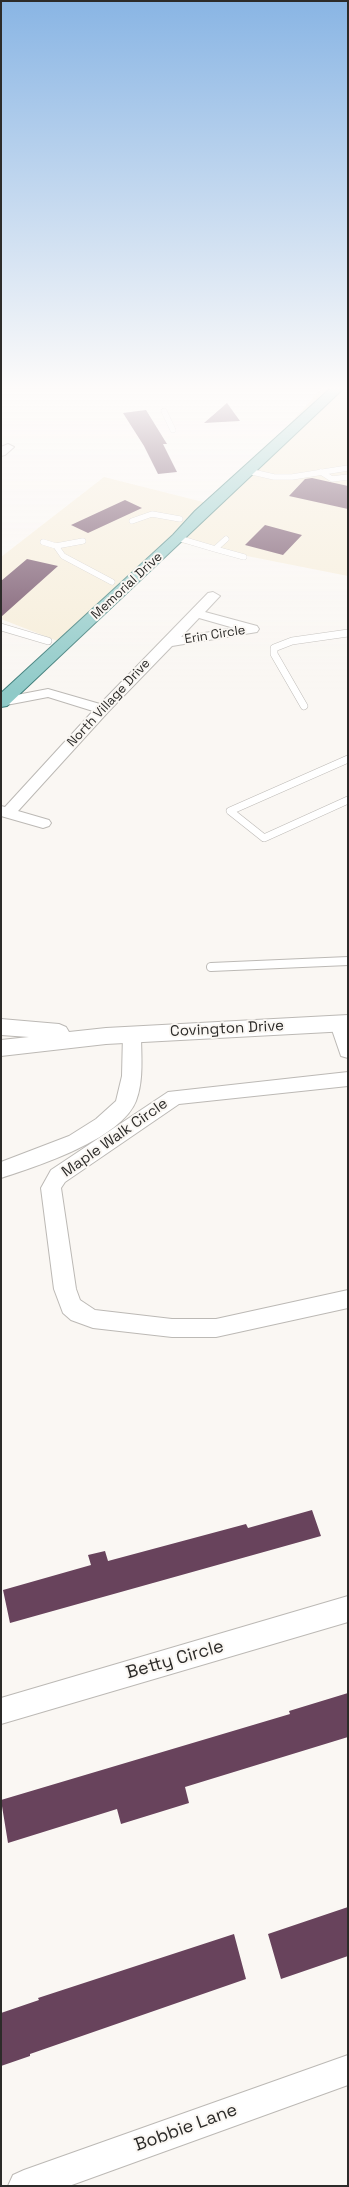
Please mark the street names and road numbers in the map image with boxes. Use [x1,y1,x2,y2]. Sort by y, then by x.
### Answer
street label: Memorial Drive [88,549,166,623]
street label: Erin Circle [183,622,247,648]
street label: North Village Drive [64,656,154,750]
street label: Covington Drive [170,1017,284,1041]
street label: Maple Walk Circle [59,1095,171,1181]
street label: Betty Circle [124,1636,226,1684]
street label: Bobbie Lane [132,2099,240,2157]

